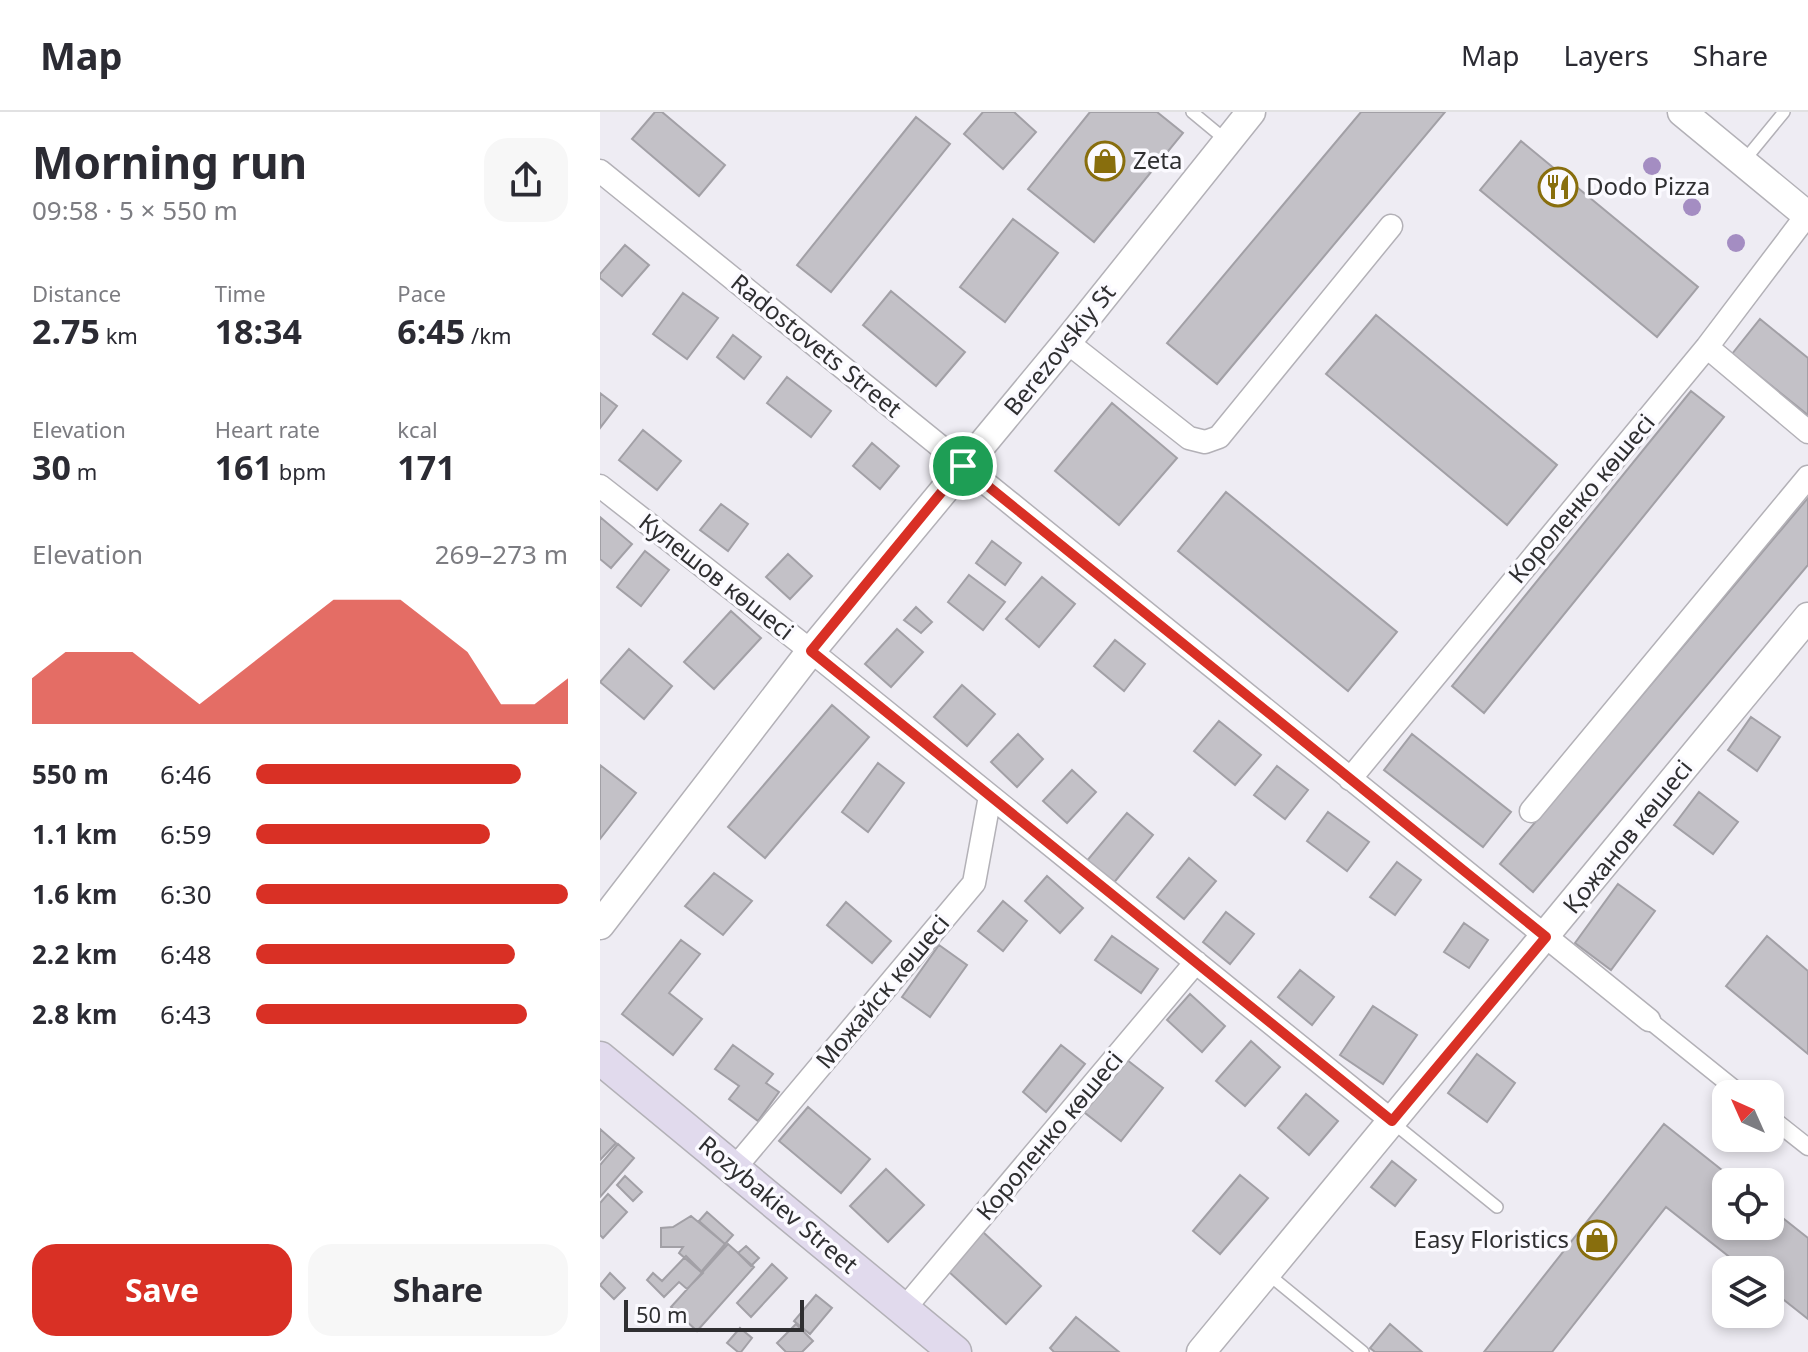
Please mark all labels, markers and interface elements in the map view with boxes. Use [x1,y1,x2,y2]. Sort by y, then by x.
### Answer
text: Map [40,29,123,81]
text: Map [1461,36,1519,74]
text: Layers [1563,36,1649,74]
text: Share [1693,36,1768,74]
text: Morning run [32,132,307,192]
button: share [484,138,568,222]
shop icon: Zeta [1084,140,1126,182]
place label: Zeta [1133,143,1182,176]
restaurant icon: Dodo Pizza [1537,166,1579,208]
place label: Dodo Pizza [1586,169,1710,202]
text: 09:58 · 5 × 550 m [32,192,238,228]
street label: Radostovets Street [725,266,910,424]
street label: Berezovskiy St [996,276,1122,422]
text: Distance [32,278,121,308]
text: Time [215,278,266,308]
text: Pace [397,278,446,308]
text: 2.75 [32,308,100,354]
text: 18:34 [215,308,302,354]
text: 6:45 [397,308,465,354]
text: km [100,320,138,350]
text: /km [465,320,511,350]
street label: Короленко көшесі [1500,406,1662,590]
text: Elevation [32,414,126,444]
text: Heart rate [215,414,320,444]
text: kcal [397,414,438,444]
pin [929,432,997,500]
text: 30 [32,444,71,490]
text: 161 [215,444,273,490]
text: 171 [397,444,456,490]
icon: arrive [941,444,985,488]
text: m [71,456,97,486]
text: bpm [273,456,326,486]
street label: Кулешов көшесі [633,505,801,647]
text: Elevation [32,536,143,572]
text: 269–273 m [435,536,568,572]
street label: Қожанов көшесі [1554,752,1699,920]
text: 550 m [32,756,109,792]
text: 6:46 [160,756,212,792]
text: 1.1 km [32,816,117,852]
text: 6:59 [160,816,212,852]
text: 1.6 km [32,876,117,912]
text: 6:30 [160,876,212,912]
street label: Можайск көшесі [808,907,956,1075]
text: 2.2 km [32,936,117,972]
text: 6:48 [160,936,212,972]
text: 2.8 km [32,996,117,1032]
text: 6:43 [160,996,212,1032]
street label: Короленко көшесі [968,1043,1130,1227]
north arrow [1712,1080,1784,1152]
map controls [1712,1080,1784,1328]
street label: Rozybakiev Street [692,1127,866,1280]
button: locate [1712,1168,1784,1240]
shop icon: Easy Floristics [1576,1219,1618,1261]
place label: Easy Floristics [1414,1222,1569,1255]
button: Save [32,1244,292,1336]
button: Share [308,1244,568,1336]
button: layers [1712,1256,1784,1328]
scale bar [624,1296,804,1332]
text: 50 m [636,1299,687,1329]

